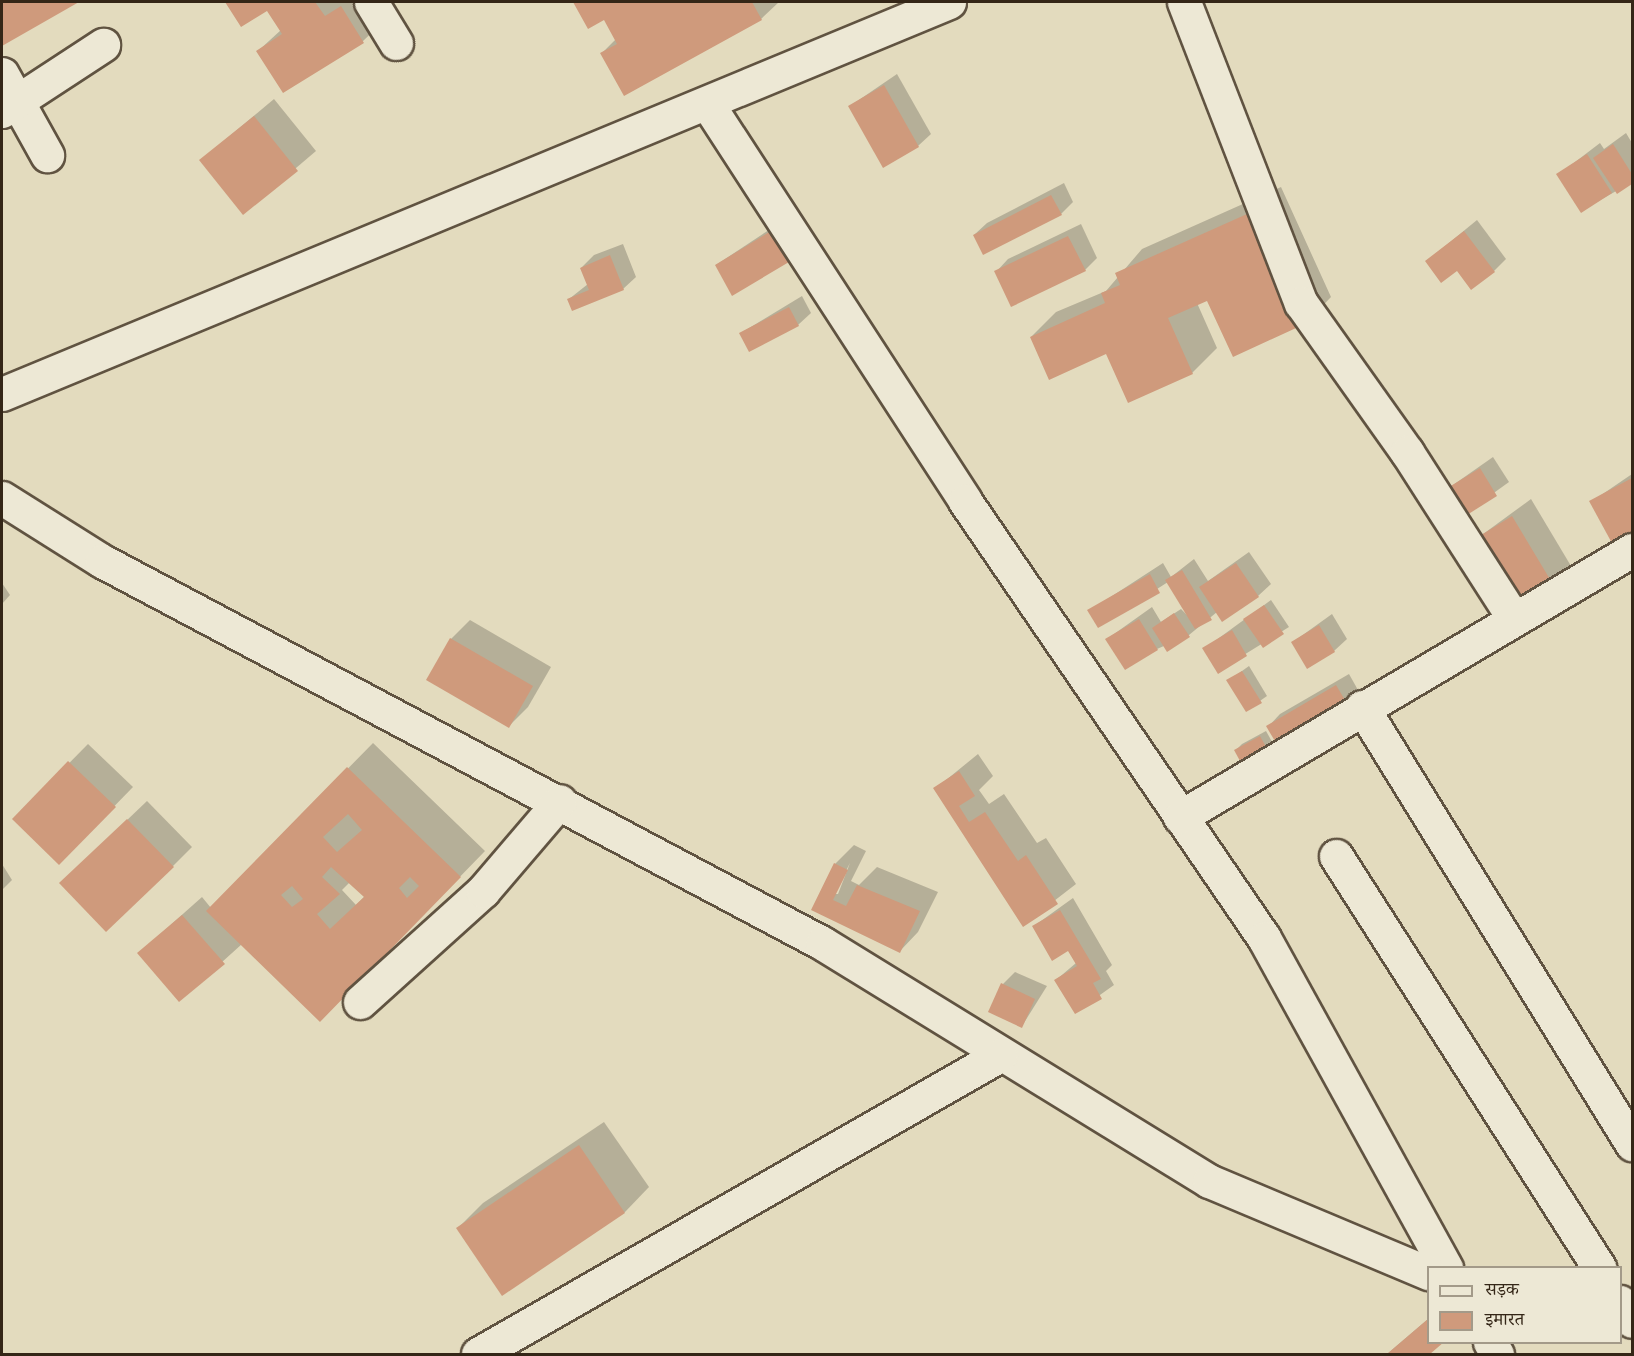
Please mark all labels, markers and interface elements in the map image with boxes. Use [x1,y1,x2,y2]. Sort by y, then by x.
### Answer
legend [1427,1266,1622,1344]
text: सड़क [1485,1277,1519,1300]
text: इमारत [1485,1307,1524,1330]

